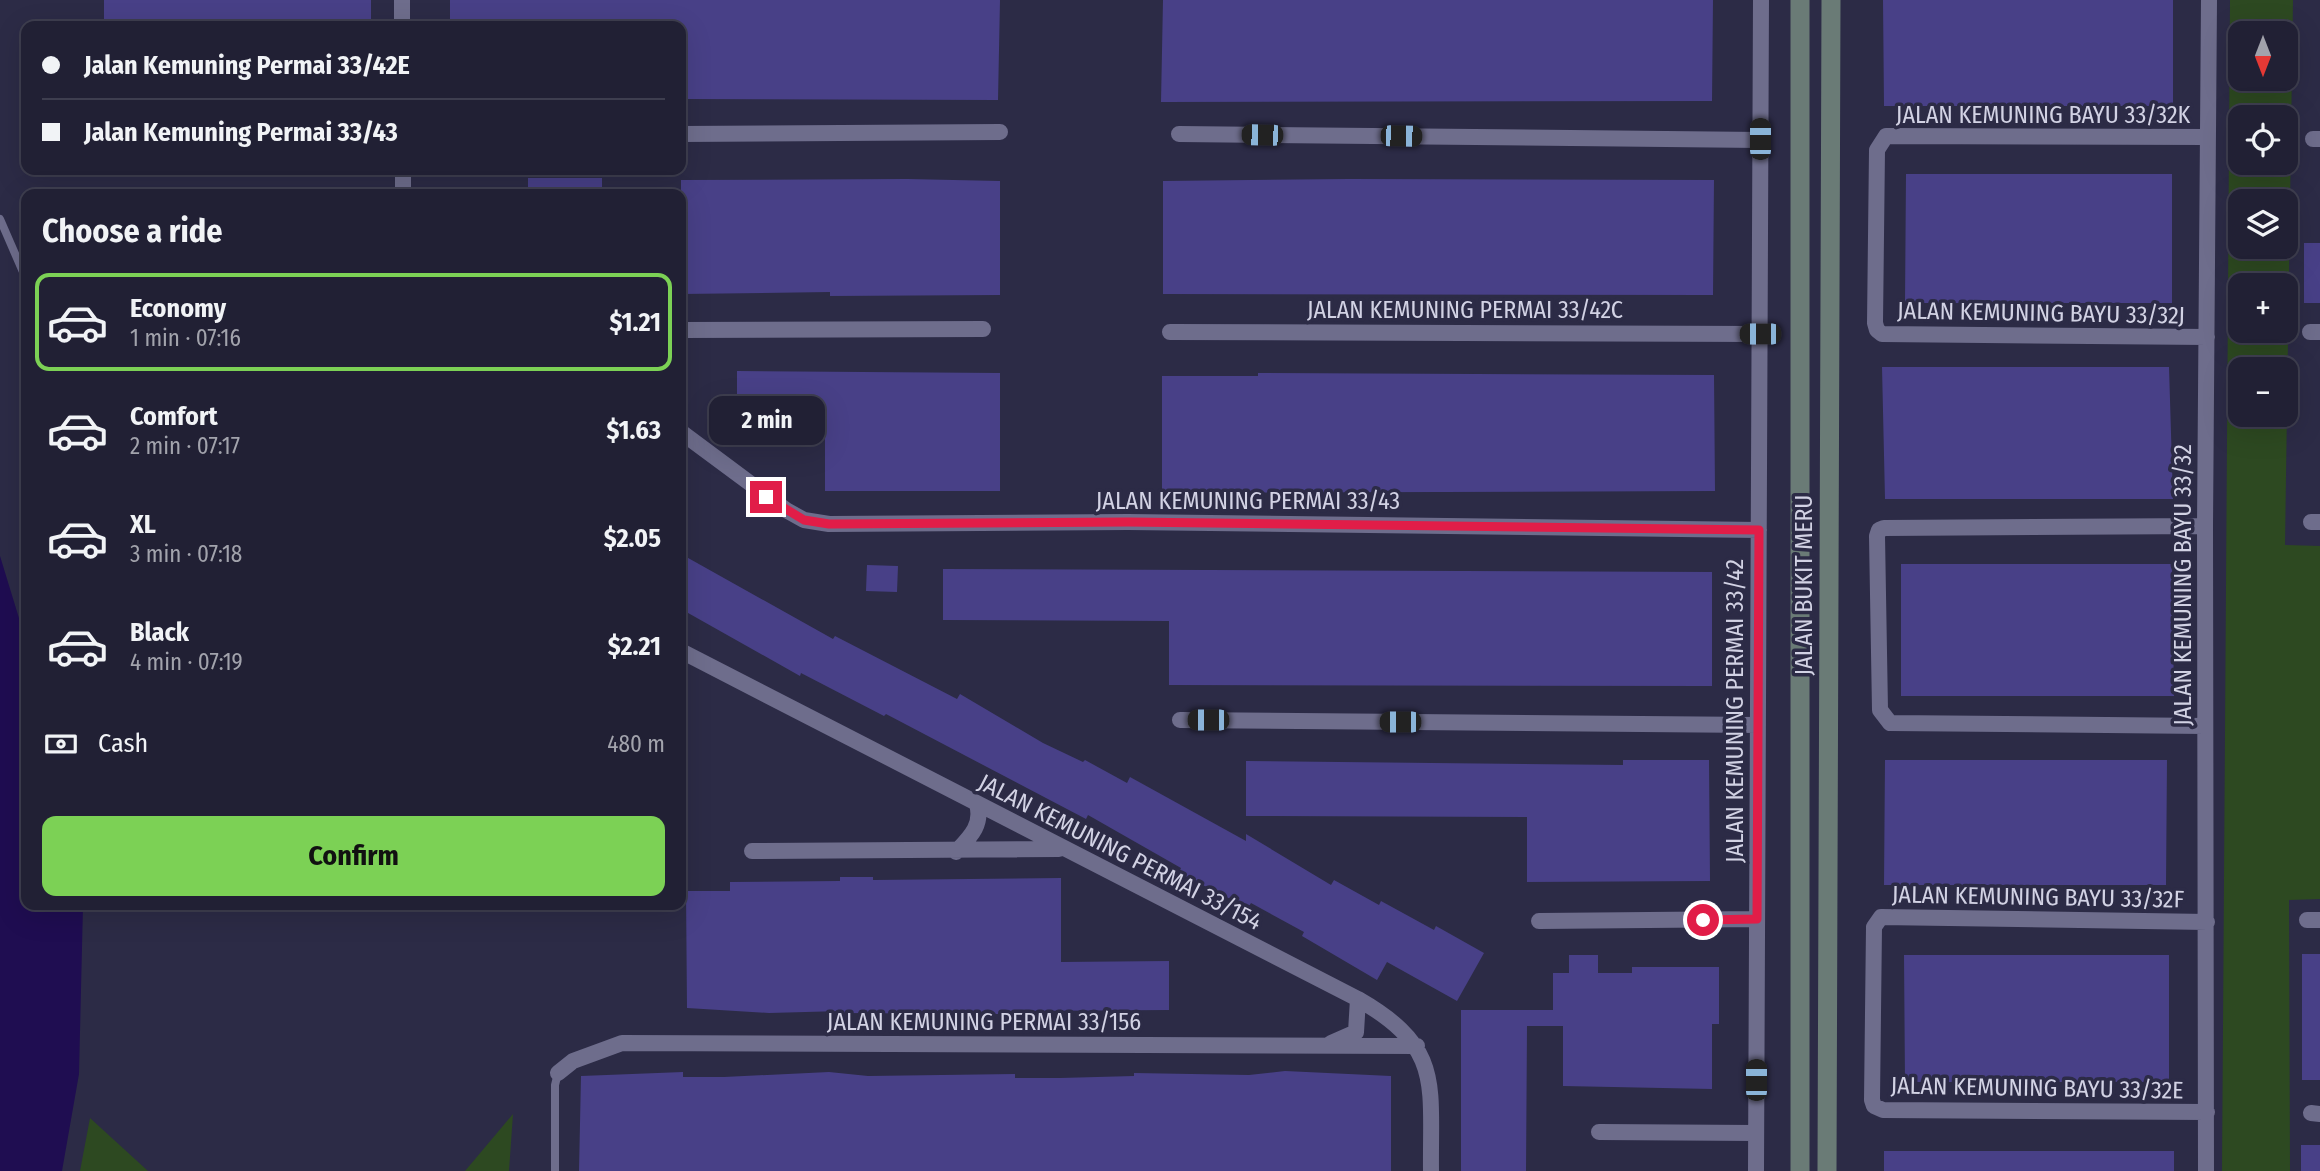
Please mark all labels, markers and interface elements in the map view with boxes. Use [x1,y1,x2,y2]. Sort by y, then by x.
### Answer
north arrow [2228,21,2298,91]
map controls [2228,21,2298,427]
text: Jalan Kemuning Permai 33/42E [84,50,410,81]
street label: JALAN KEMUNING BAYU 33/32K [1896,101,2190,129]
button: locate [2228,105,2298,175]
text: Jalan Kemuning Permai 33/43 [84,117,398,148]
car [1750,118,1771,160]
car [1241,124,1284,146]
car [1380,125,1423,147]
button: layers [2228,189,2298,259]
text: Choose a ride [42,212,223,250]
button: + [2228,273,2298,343]
icon: car [46,291,109,354]
text: Economy [130,293,226,324]
street label: JALAN KEMUNING PERMAI 33/42C [1307,296,1623,324]
street label: JALAN KEMUNING BAYU 33/32J [1897,296,2185,330]
text: $1.21 [609,307,661,338]
text: 1 min · 07:16 [130,324,241,352]
car [1740,324,1782,345]
button: − [2228,357,2298,427]
callout: 2 min [708,396,824,444]
icon: car [46,399,109,462]
text: Comfort [130,401,218,432]
text: 2 min [742,406,793,434]
text: $1.63 [607,415,661,446]
text: 2 min · 07:17 [130,432,240,460]
street label: JALAN KEMUNING BAYU 33/32 [2169,444,2197,726]
route end [750,481,782,513]
street label: JALAN KEMUNING PERMAI 33/43 [1096,487,1400,515]
street label: JALAN BUKIT MERU [1790,495,1818,675]
icon: car [46,507,109,570]
text: XL [130,509,156,540]
text: $2.05 [604,523,661,554]
text: 3 min · 07:18 [130,540,242,568]
street label: JALAN KEMUNING PERMAI 33/42 [1721,559,1749,863]
icon: car [46,615,109,678]
text: Black [130,617,189,648]
text: $2.21 [608,631,661,662]
text: 4 min · 07:19 [130,648,243,676]
car [1188,710,1230,731]
car [1380,712,1422,733]
icon: cash [42,725,80,763]
text: Cash [98,728,148,759]
text: 480 m [607,730,665,758]
street label: JALAN KEMUNING PERMAI 33/154 [974,768,1266,936]
button: Confirm [42,816,665,896]
street label: JALAN KEMUNING BAYU 33/32F [1892,880,2185,914]
route start [1687,904,1719,936]
street label: JALAN KEMUNING PERMAI 33/156 [827,1008,1141,1036]
car [1746,1059,1767,1101]
street label: JALAN KEMUNING BAYU 33/32E [1890,1071,2184,1105]

